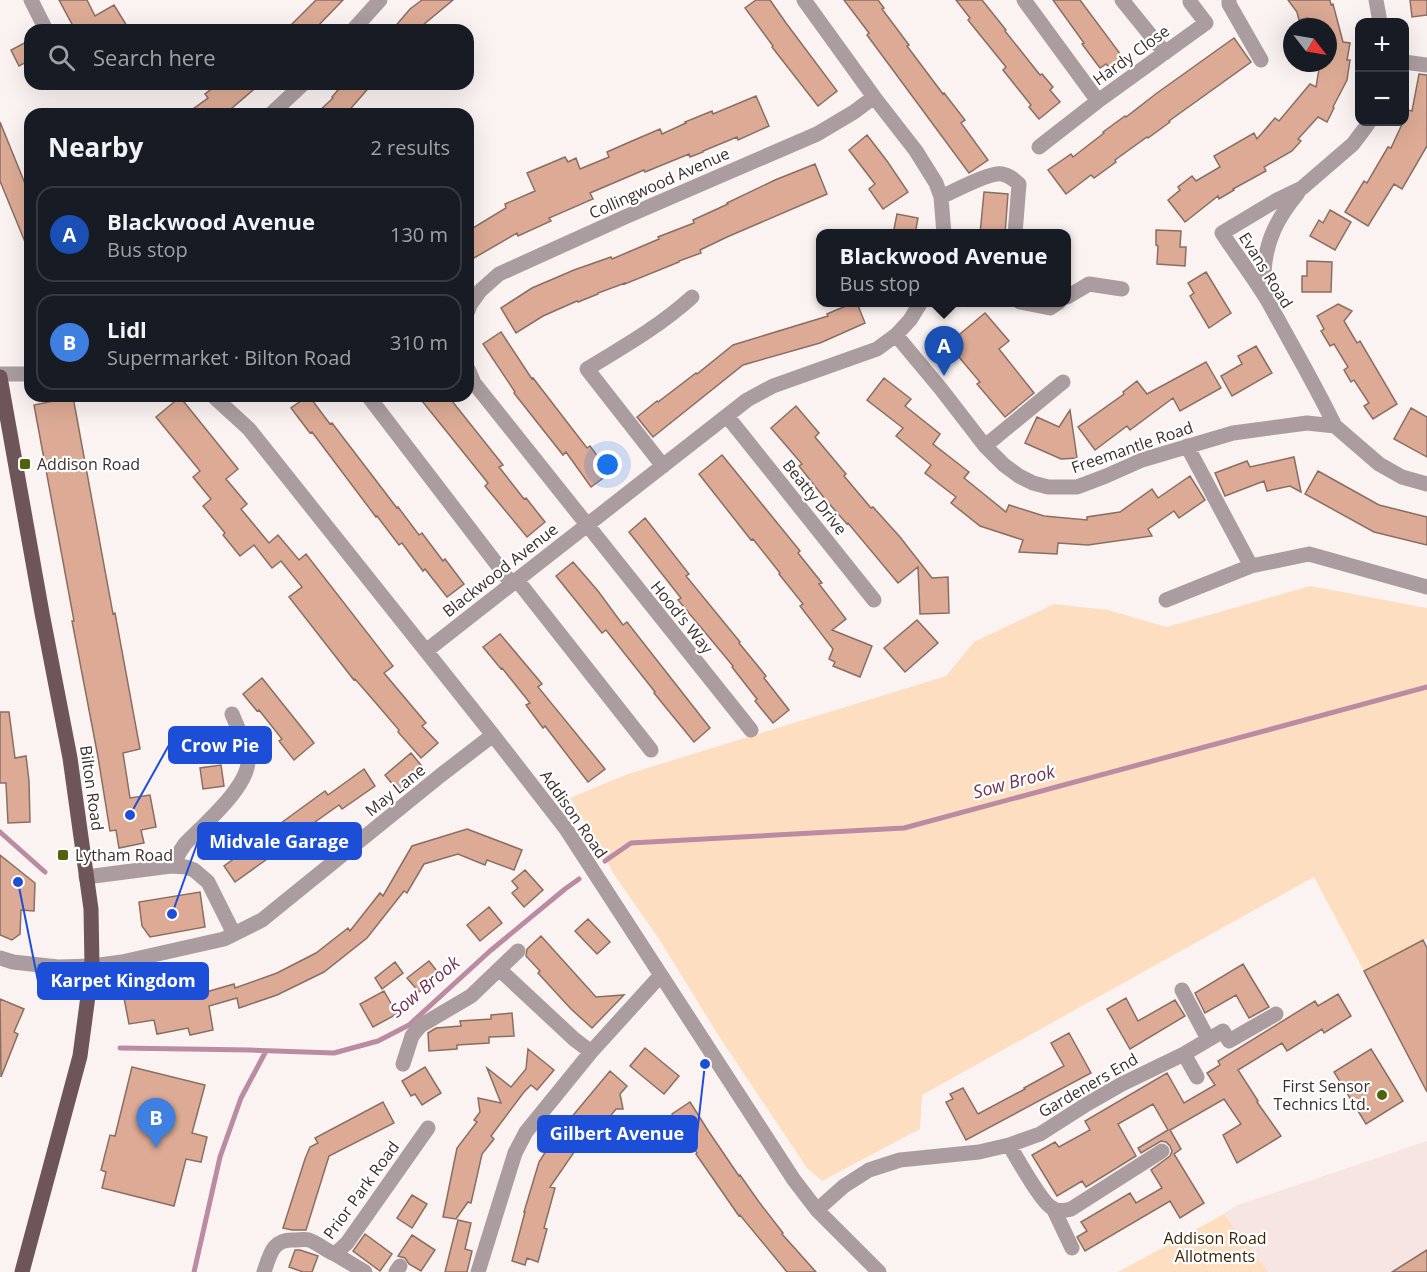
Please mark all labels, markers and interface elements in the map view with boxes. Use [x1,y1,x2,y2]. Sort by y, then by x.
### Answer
north arrow [1283,18,1337,72]
map controls [1355,18,1409,126]
button: + [1355,18,1409,72]
street label: Hardy Close [1088,20,1174,90]
search box [24,24,474,90]
icon: search [45,41,78,74]
text: Search here [93,42,216,72]
button: − [1355,72,1409,126]
text: Nearby [48,129,143,165]
text: 2 results [370,134,450,161]
street label: Collingwood Avenue [585,142,733,224]
text: Blackwood Avenue [107,206,315,236]
text: A [63,221,76,248]
text: 130 m [390,221,448,248]
street label: Evans Road [1234,228,1298,312]
popup [816,229,1071,307]
text: Bus stop [107,236,188,263]
text: Blackwood Avenue [839,240,1048,270]
text: Bus stop [839,270,920,297]
text: Lidl [107,314,147,344]
pin: A [924,326,964,376]
text: B [63,329,76,356]
text: 310 m [390,329,448,356]
text: Supermarket · Bilton Road [107,344,352,371]
street label: Freemantle Road [1068,416,1196,478]
your location [593,450,622,479]
place label: Addison Road [37,453,140,475]
street label: Beatty Drive [778,455,852,539]
marker: Addison Road [18,457,32,471]
street label: Blackwood Avenue [438,518,562,622]
street label: Hood's Way [646,576,719,659]
callout: Crow Pie [169,727,271,763]
text: Crow Pie [181,733,259,757]
street label: Bilton Road [75,744,109,832]
water label: Sow Brook [970,758,1058,803]
street label: May Lane [360,759,430,821]
street label: Addison Road [535,765,613,863]
callout: Midvale Garage [198,823,361,859]
text: Midvale Garage [209,829,349,853]
place label: Lytham Road [75,844,173,866]
marker: Lytham Road [56,848,70,862]
water label: Sow Brook [385,949,465,1022]
callout: Karpet Kingdom [38,963,208,999]
text: Karpet Kingdom [50,968,196,992]
street label: Gardeners End [1034,1048,1142,1122]
place label: First Sensor Technics Ltd. [1273,1075,1370,1115]
marker: First Sensor Technics Ltd. [1375,1088,1389,1102]
pin: B [136,1098,176,1148]
callout: Gilbert Avenue [538,1116,697,1152]
text: Gilbert Avenue [550,1121,684,1145]
street label: Prior Park Road [318,1136,404,1244]
park label: Addison Road Allotments [1163,1227,1267,1267]

